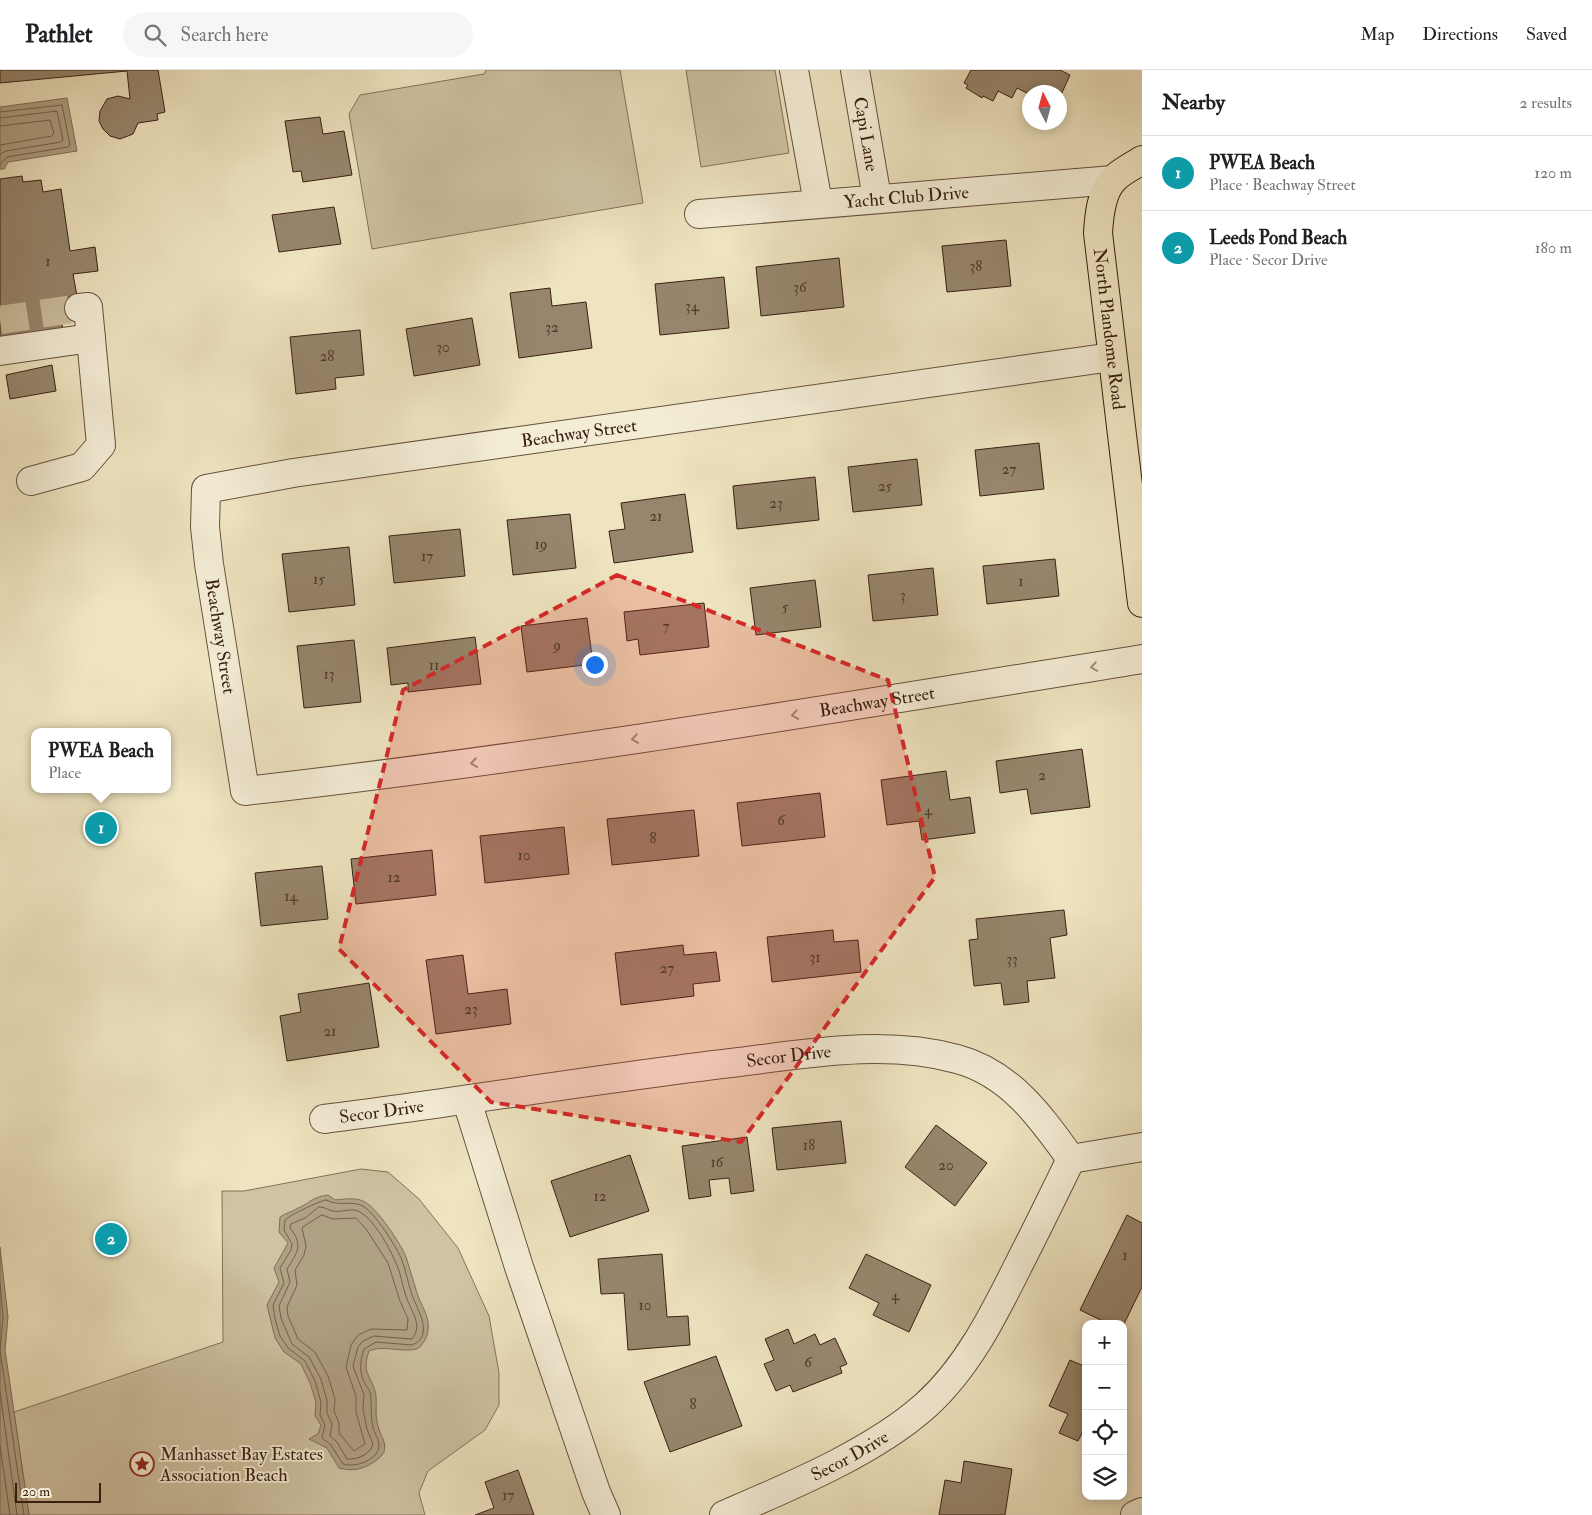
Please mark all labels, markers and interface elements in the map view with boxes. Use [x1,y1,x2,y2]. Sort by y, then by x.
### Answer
search box [123,12,473,57]
text: Pathlet [25,19,93,50]
icon: search [141,21,169,49]
text: Search here [181,23,268,47]
text: Map [1361,23,1394,46]
text: Directions [1422,23,1498,46]
text: Saved [1526,23,1567,46]
north arrow [1022,85,1067,130]
text: Nearby [1162,89,1225,116]
text: 2 results [1519,93,1572,113]
street label: Capi Lane [848,95,883,174]
text: PWEA Beach [1209,151,1315,175]
text: 1 [1175,163,1181,183]
text: 120 m [1534,163,1572,183]
text: Place · Beachway Street [1209,175,1356,195]
street label: Yacht Club Drive [843,181,970,214]
text: Leeds Pond Beach [1209,226,1347,250]
text: 2 [1174,238,1182,258]
text: 180 m [1535,238,1572,258]
street label: North Plandome Road [1088,247,1130,411]
text: Place · Secor Drive [1209,250,1328,270]
house number: 1 [45,252,51,271]
house number: 38 [970,257,982,276]
house number: 36 [793,278,808,297]
house number: 34 [685,297,700,316]
house number: 32 [545,318,559,337]
house number: 30 [436,338,450,357]
house number: 28 [320,347,334,366]
street label: Beachway Street [520,414,639,453]
house number: 27 [1002,460,1016,479]
house number: 25 [878,477,892,496]
house number: 23 [769,494,783,513]
house number: 21 [650,507,662,526]
house number: 19 [535,535,547,554]
house number: 17 [421,547,433,566]
house number: 15 [313,570,325,589]
house number: 1 [1018,572,1024,591]
street label: Beachway Street [199,577,240,696]
house number: 3 [900,586,906,605]
house number: 5 [782,598,789,617]
house number: 7 [663,617,670,636]
house number: 9 [552,636,561,655]
your location [582,652,608,678]
house number: 11 [429,656,439,675]
one-way arrow [1090,661,1098,671]
house number: 13 [323,665,335,684]
street label: Beachway Street [818,682,937,723]
one-way arrow [791,709,799,720]
popup [31,728,171,793]
one-way arrow [630,733,638,744]
text: PWEA Beach [48,739,154,763]
one-way arrow [469,757,478,767]
text: Place [48,763,81,783]
house number: 2 [1038,766,1046,785]
house number: 4 [924,801,933,820]
pin: 1 [85,809,117,847]
house number: 6 [777,811,786,830]
house number: 8 [649,829,657,848]
house number: 10 [518,846,530,865]
house number: 12 [388,868,401,887]
house number: 14 [284,887,299,906]
house number: 31 [809,948,821,967]
house number: 33 [1006,950,1018,969]
house number: 27 [660,959,674,978]
house number: 23 [464,1000,478,1019]
house number: 21 [324,1022,336,1041]
street label: Secor Drive [745,1040,833,1073]
street label: Secor Drive [338,1095,426,1129]
house number: 18 [803,1136,815,1155]
house number: 16 [711,1153,725,1172]
house number: 20 [938,1156,954,1175]
house number: 12 [594,1187,607,1206]
pin: 2 [95,1220,127,1258]
house number: 1 [1122,1246,1128,1265]
house number: 4 [891,1286,900,1305]
house number: 10 [639,1296,651,1315]
map controls [1082,1320,1127,1500]
button: + [1082,1320,1127,1365]
house number: 6 [804,1353,813,1372]
button: − [1082,1365,1127,1410]
house number: 8 [689,1395,697,1414]
button: locate [1082,1410,1127,1455]
street label: Secor Drive [807,1425,894,1487]
place label: Manhasset Bay Estates Association Beach [159,1443,323,1487]
place icon: Manhasset Bay Estates Association Beach [129,1451,155,1477]
button: layers [1082,1455,1127,1500]
scale bar [15,1480,101,1503]
text: 20 m [22,1483,50,1500]
house number: 17 [502,1486,514,1505]

